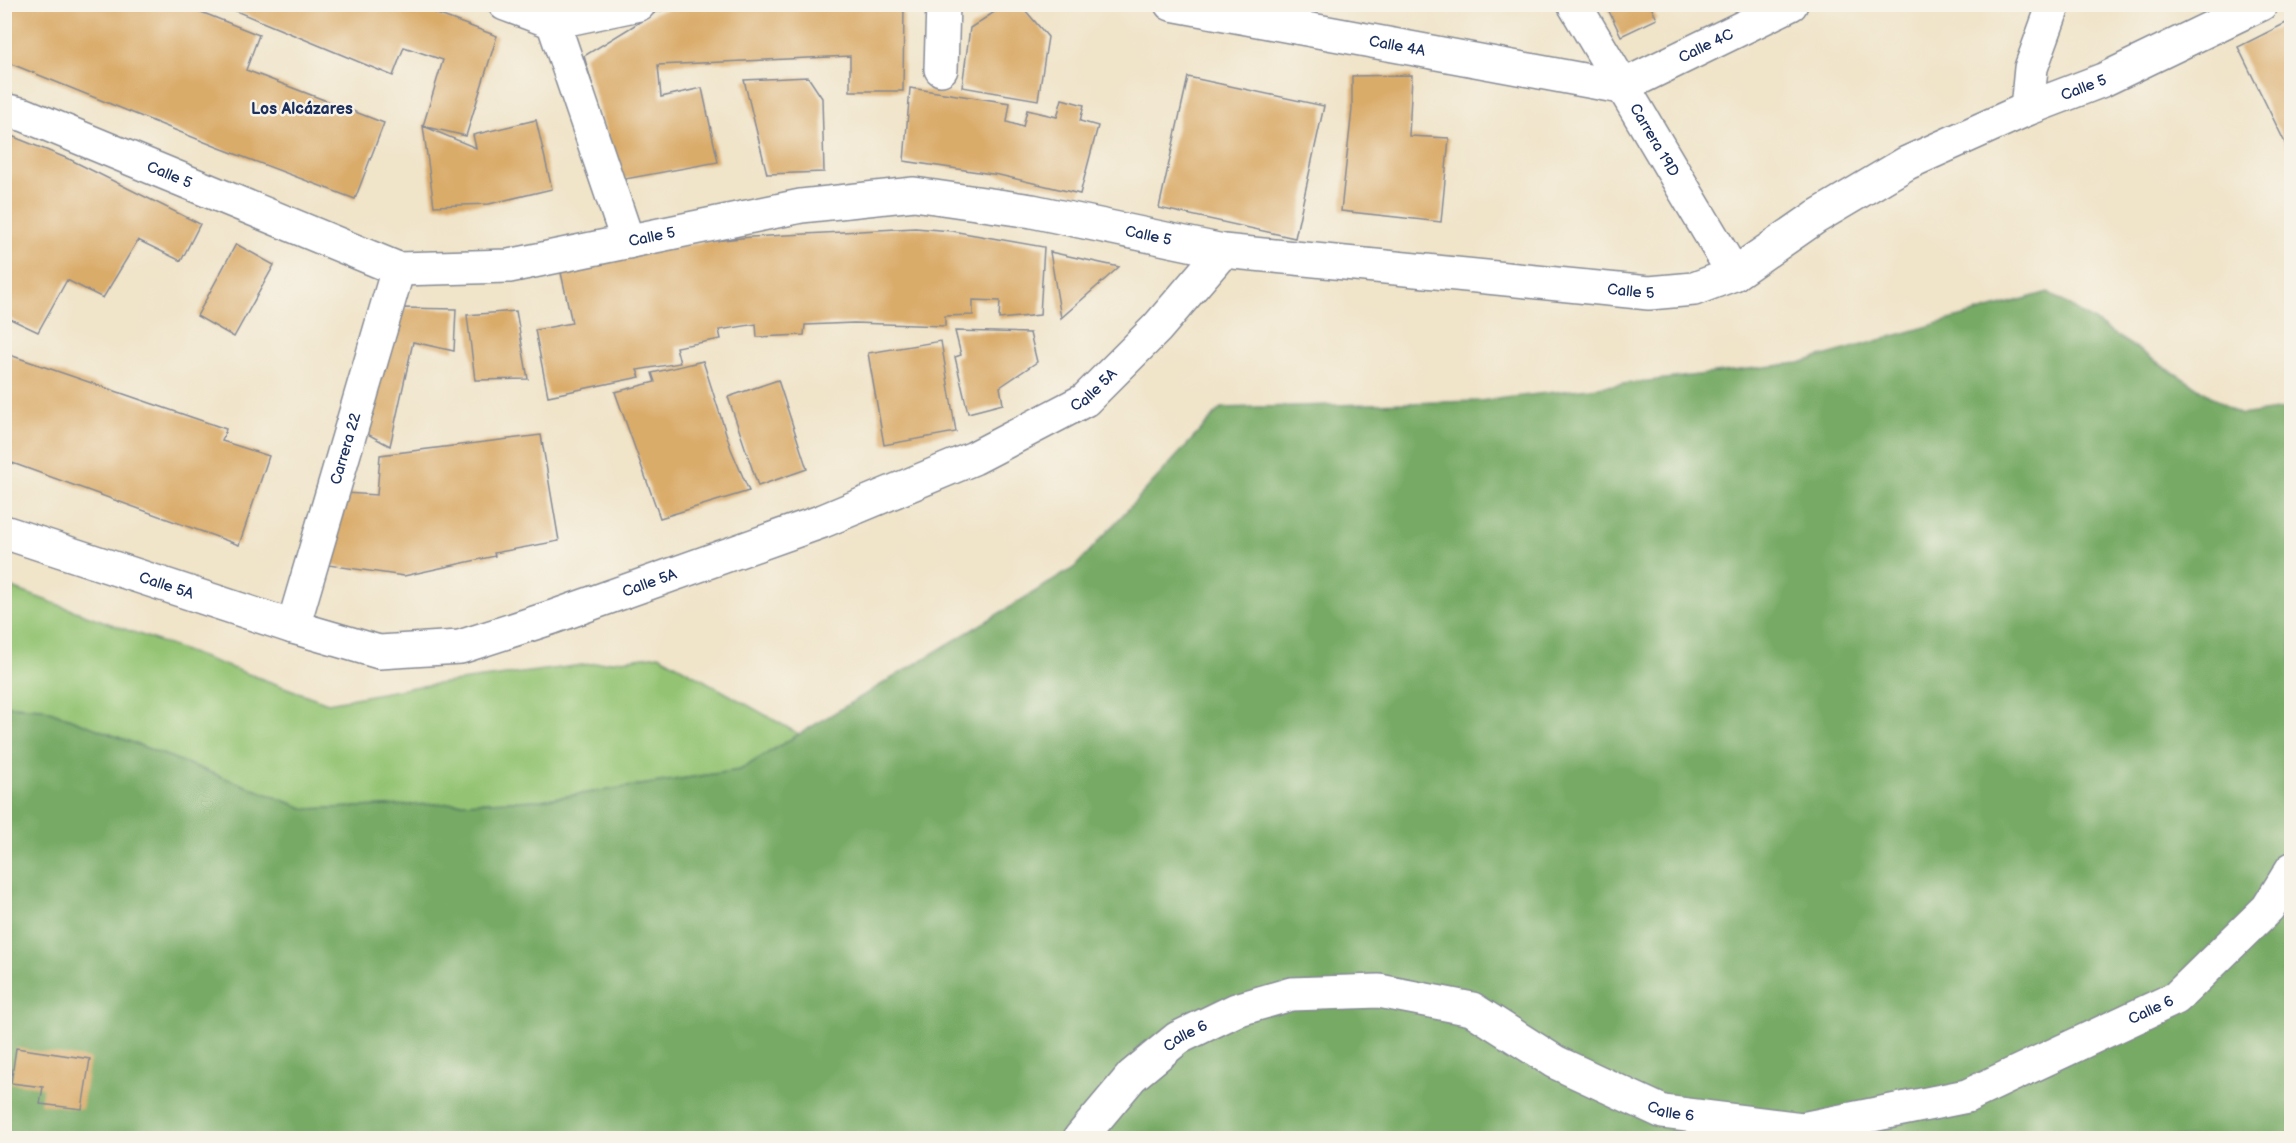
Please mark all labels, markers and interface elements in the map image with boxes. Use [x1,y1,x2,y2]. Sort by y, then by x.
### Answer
street label: Calle 4C [1676,24,1737,67]
street label: Calle 4A [1367,32,1428,61]
street label: Calle 5 [2058,71,2109,105]
district label: Los Alcázares [251,100,353,119]
street label: Carrera 19D [1625,100,1683,180]
street label: Calle 5 [144,157,195,193]
street label: Calle 5 [1123,222,1173,250]
street label: Calle 5 [627,223,677,251]
street label: Calle 5 [1606,280,1655,303]
street label: Calle 5A [1067,364,1122,416]
street label: Carrera 22 [326,410,365,487]
street label: Calle 5A [620,564,680,602]
street label: Calle 5A [136,568,197,604]
street label: Calle 6 [2125,991,2177,1029]
street label: Calle 6 [1160,1016,1211,1056]
street label: Calle 6 [1644,1097,1695,1126]

